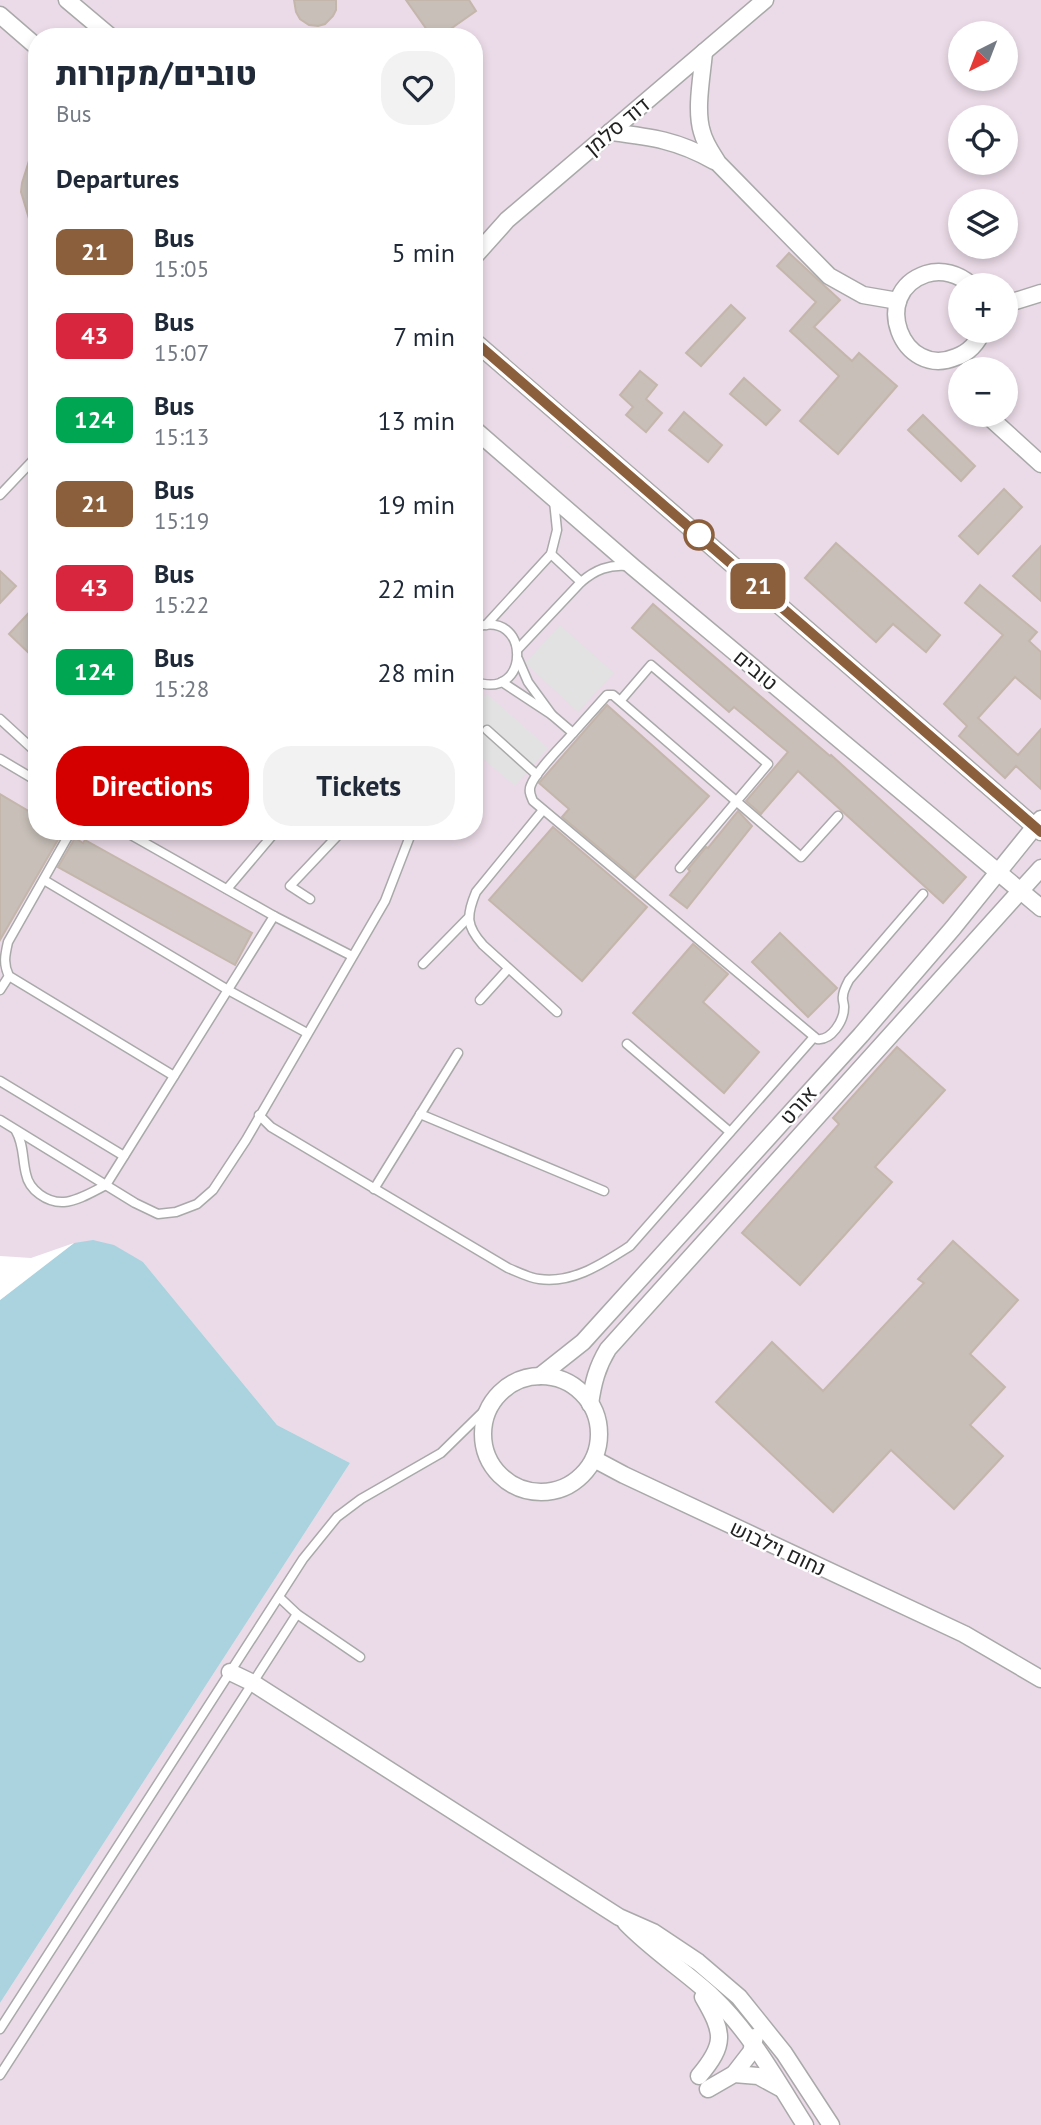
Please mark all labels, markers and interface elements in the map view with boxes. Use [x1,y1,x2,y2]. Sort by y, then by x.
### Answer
north arrow [948,21,1018,91]
map controls [948,21,1018,427]
text: טובים/מקורות [56,51,257,94]
button: heart [381,51,455,125]
street label: דוד סלמן [579,91,655,161]
text: Bus [56,99,92,128]
button: locate [948,105,1018,175]
text: Departures [56,162,179,195]
button: layers [948,189,1018,259]
text: Bus [154,221,194,254]
text: 21 [81,236,108,267]
text: 5 min [392,236,455,269]
text: 15:05 [154,254,209,283]
button: + [948,273,1018,343]
text: Bus [154,305,194,338]
text: 43 [81,320,108,351]
text: 7 min [393,320,455,353]
text: 15:07 [154,338,209,367]
button: − [948,357,1018,427]
text: Bus [154,389,194,422]
text: 124 [74,404,115,435]
text: 13 min [377,404,455,437]
text: 15:13 [154,422,209,451]
text: Bus [154,473,194,506]
text: 21 [81,488,108,519]
text: 19 min [377,488,455,521]
text: 15:19 [154,506,209,535]
unlabelled marker [684,520,714,550]
text: Bus [154,557,194,590]
line badge: 21 [726,563,790,609]
text: 21 [744,570,772,601]
text: 43 [81,572,108,603]
text: 22 min [377,572,455,605]
text: 15:22 [154,590,209,619]
text: Bus [154,641,194,674]
street label: טובים [728,644,784,696]
text: 124 [74,656,115,687]
text: 28 min [377,656,455,689]
text: 15:28 [154,674,209,703]
button: Directions [56,746,249,826]
button: Tickets [263,746,455,826]
street label: אורט [774,1080,822,1130]
street label: נחום וילבוש [726,1514,830,1582]

